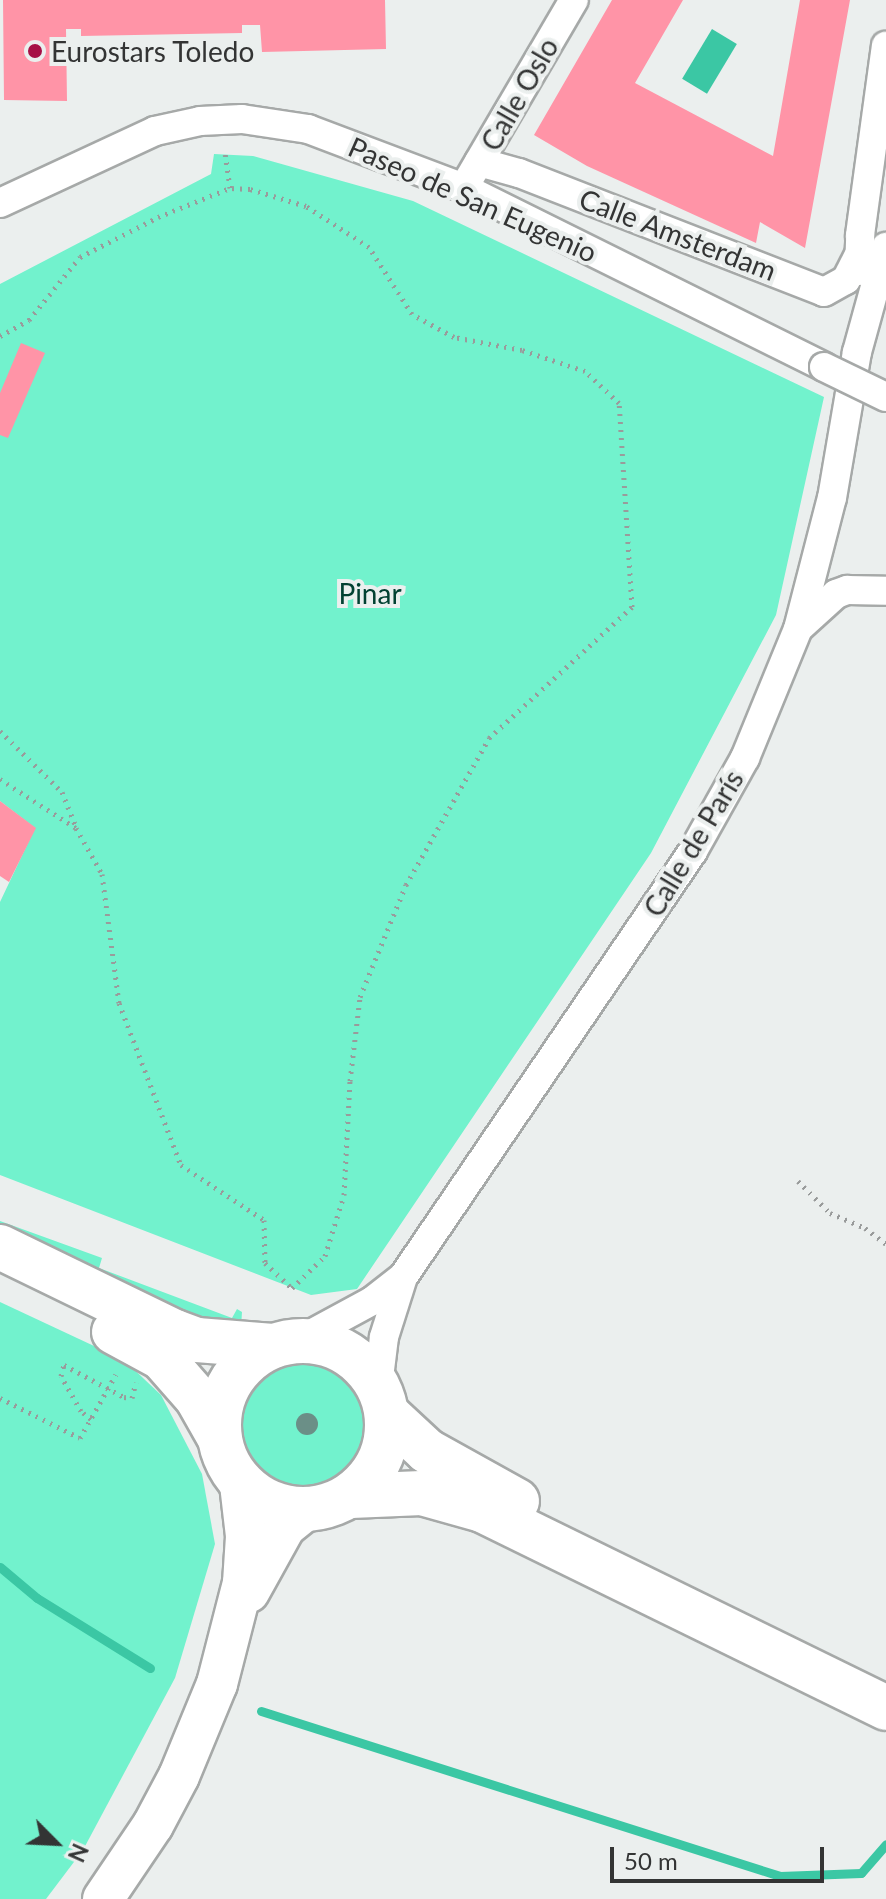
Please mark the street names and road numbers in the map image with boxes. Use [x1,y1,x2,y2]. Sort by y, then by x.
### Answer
street label: Calle Oslo [473,32,565,156]
street label: Paseo de San Eugenio [344,129,602,269]
street label: Calle Amsterdam [574,181,782,287]
street label: Calle de París [636,764,750,922]

